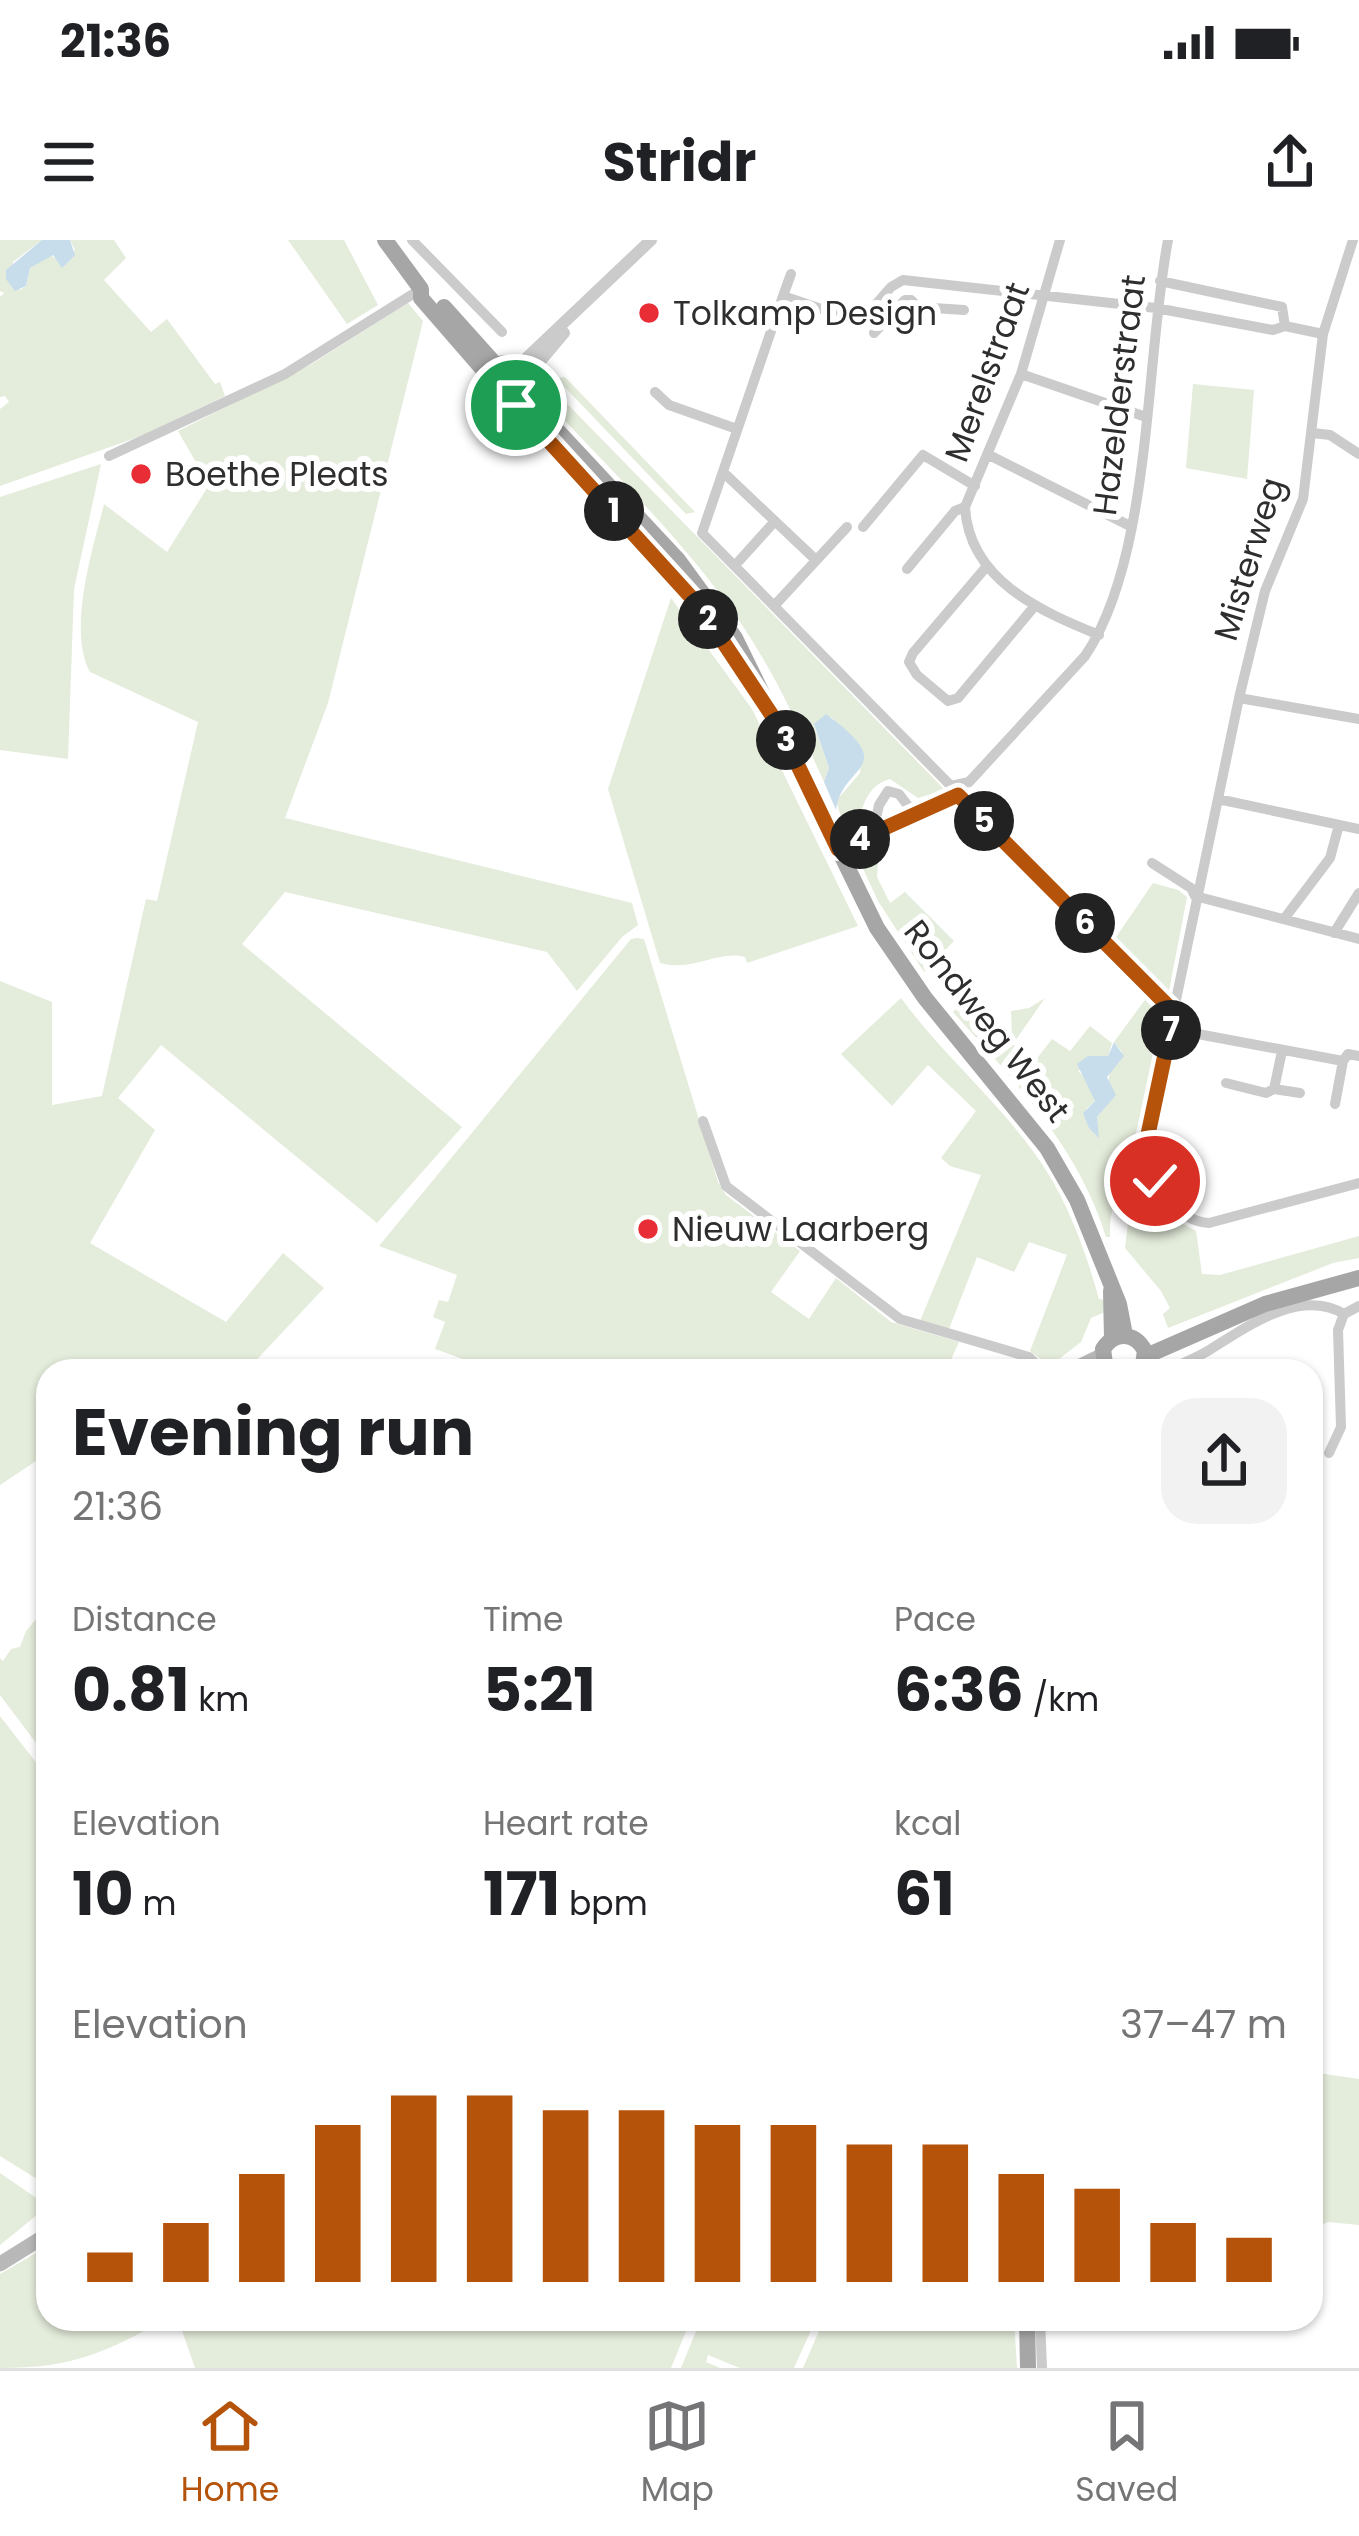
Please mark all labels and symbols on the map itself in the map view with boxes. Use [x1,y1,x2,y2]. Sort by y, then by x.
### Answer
street label: Hazelderstraat [1081,272,1157,518]
street label: Merelstraat [933,276,1041,468]
place label: Tolkamp Design [673,290,937,337]
marker: Tolkamp Design [636,300,662,326]
pin [465,354,567,456]
place label: Boethe Pleats [165,451,388,498]
marker: Boethe Pleats [128,461,154,487]
street label: Misterweg [1202,472,1296,646]
pin: 1 [584,481,644,541]
pin: 2 [678,589,738,649]
pin: 3 [756,710,816,770]
pin: 5 [954,791,1014,851]
pin: 4 [830,809,890,869]
pin: 6 [1055,893,1115,953]
street label: Rondweg West [893,910,1081,1132]
pin: 7 [1141,1000,1201,1060]
pin [1104,1130,1206,1232]
place label: Nieuw Laarberg [672,1206,929,1253]
marker: Nieuw Laarberg [635,1216,661,1242]

